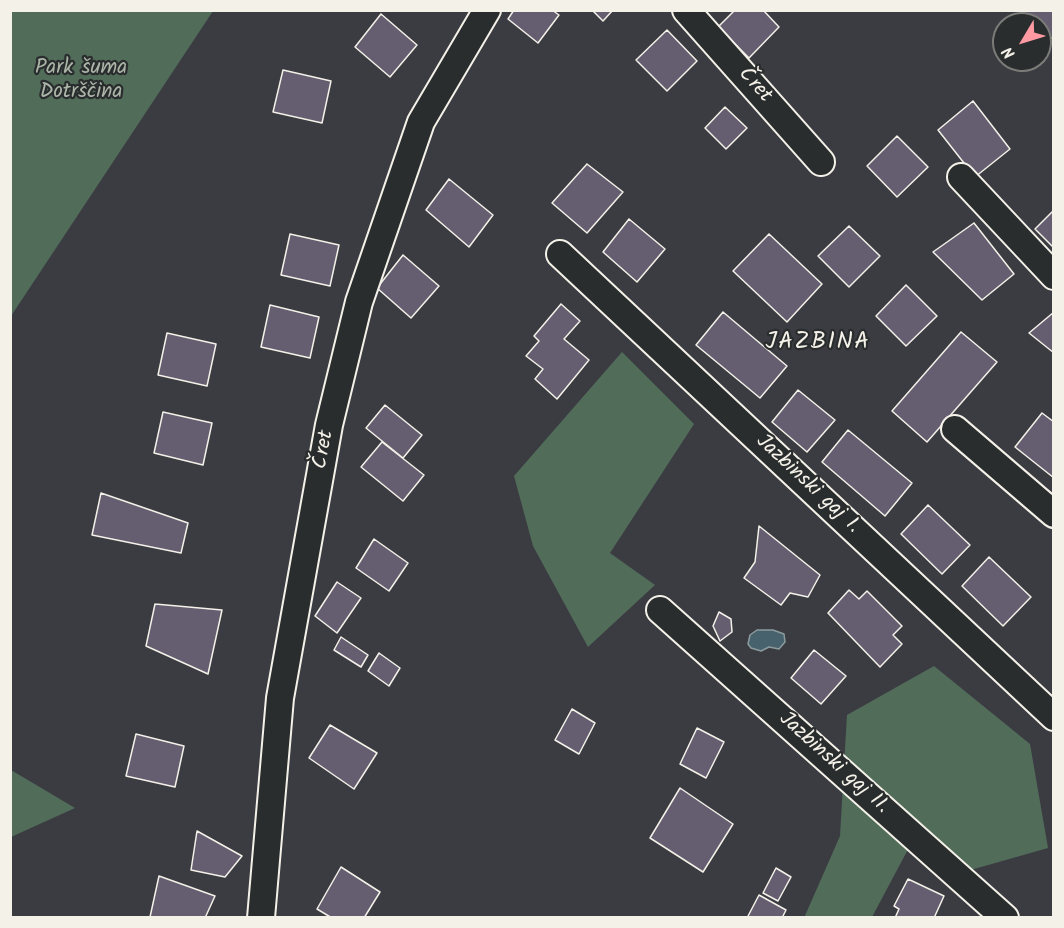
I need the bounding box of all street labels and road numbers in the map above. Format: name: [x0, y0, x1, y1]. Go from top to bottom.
street label: Čret: [732, 63, 776, 109]
street label: Čret: [309, 429, 341, 471]
street label: Jazbinski gaj I.: [750, 430, 864, 540]
street label: Jazbinski gaj II.: [773, 708, 893, 820]

